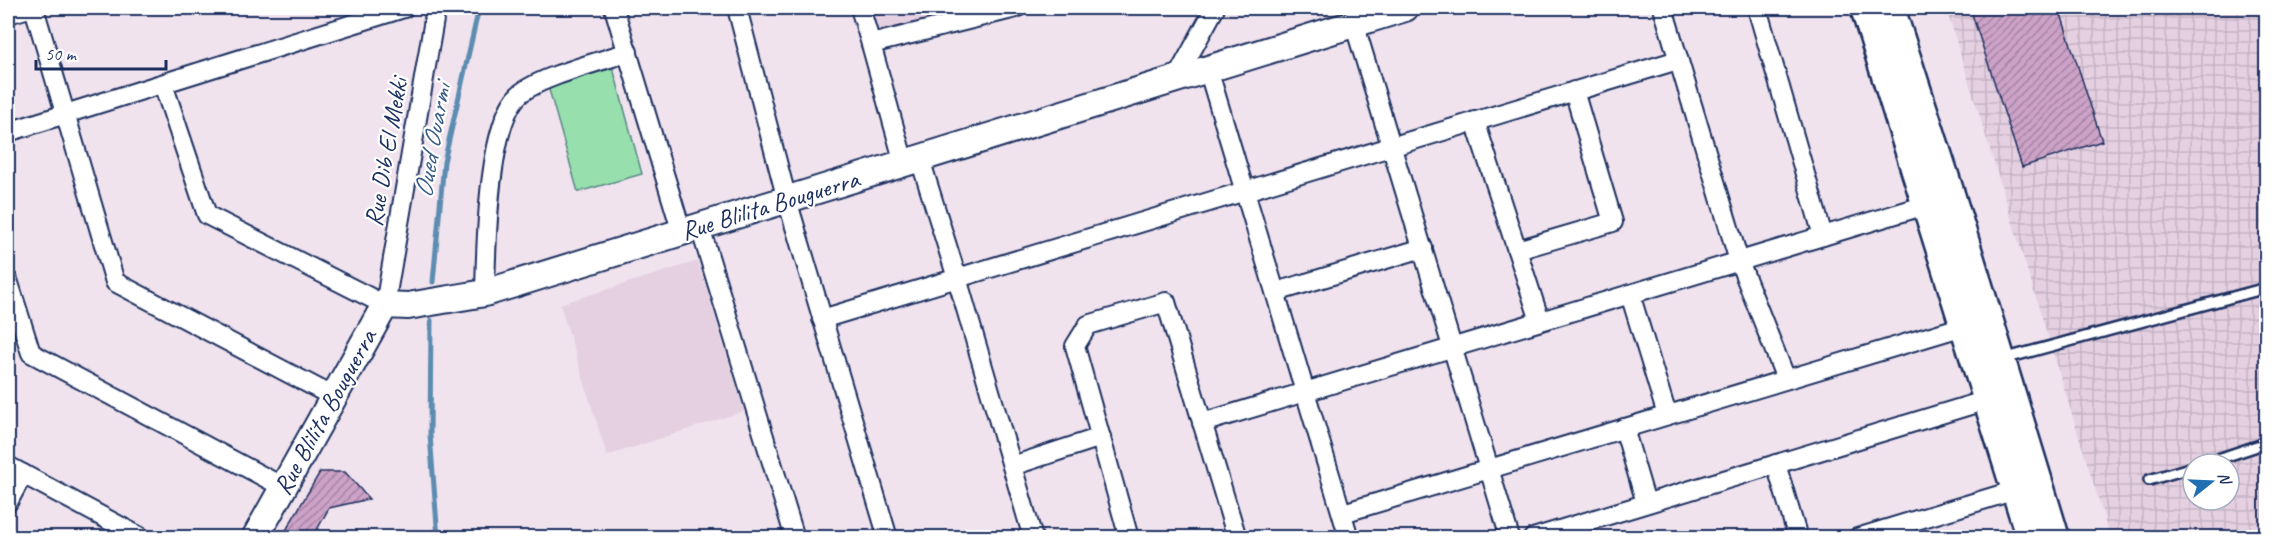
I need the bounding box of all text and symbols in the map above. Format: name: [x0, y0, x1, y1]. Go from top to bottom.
scale bar: [36, 33, 166, 71]
text: 50 m: [45, 43, 78, 65]
street label: Rue Dib El Mekki: [357, 72, 416, 229]
water label: Oued Ouarmi: [405, 76, 460, 200]
street label: Rue Blilita Bouguerra: [677, 162, 865, 248]
street label: Rue Blilita Bouguerra: [266, 322, 385, 501]
north arrow: [2181, 452, 2241, 512]
text: N: [2213, 470, 2236, 488]

